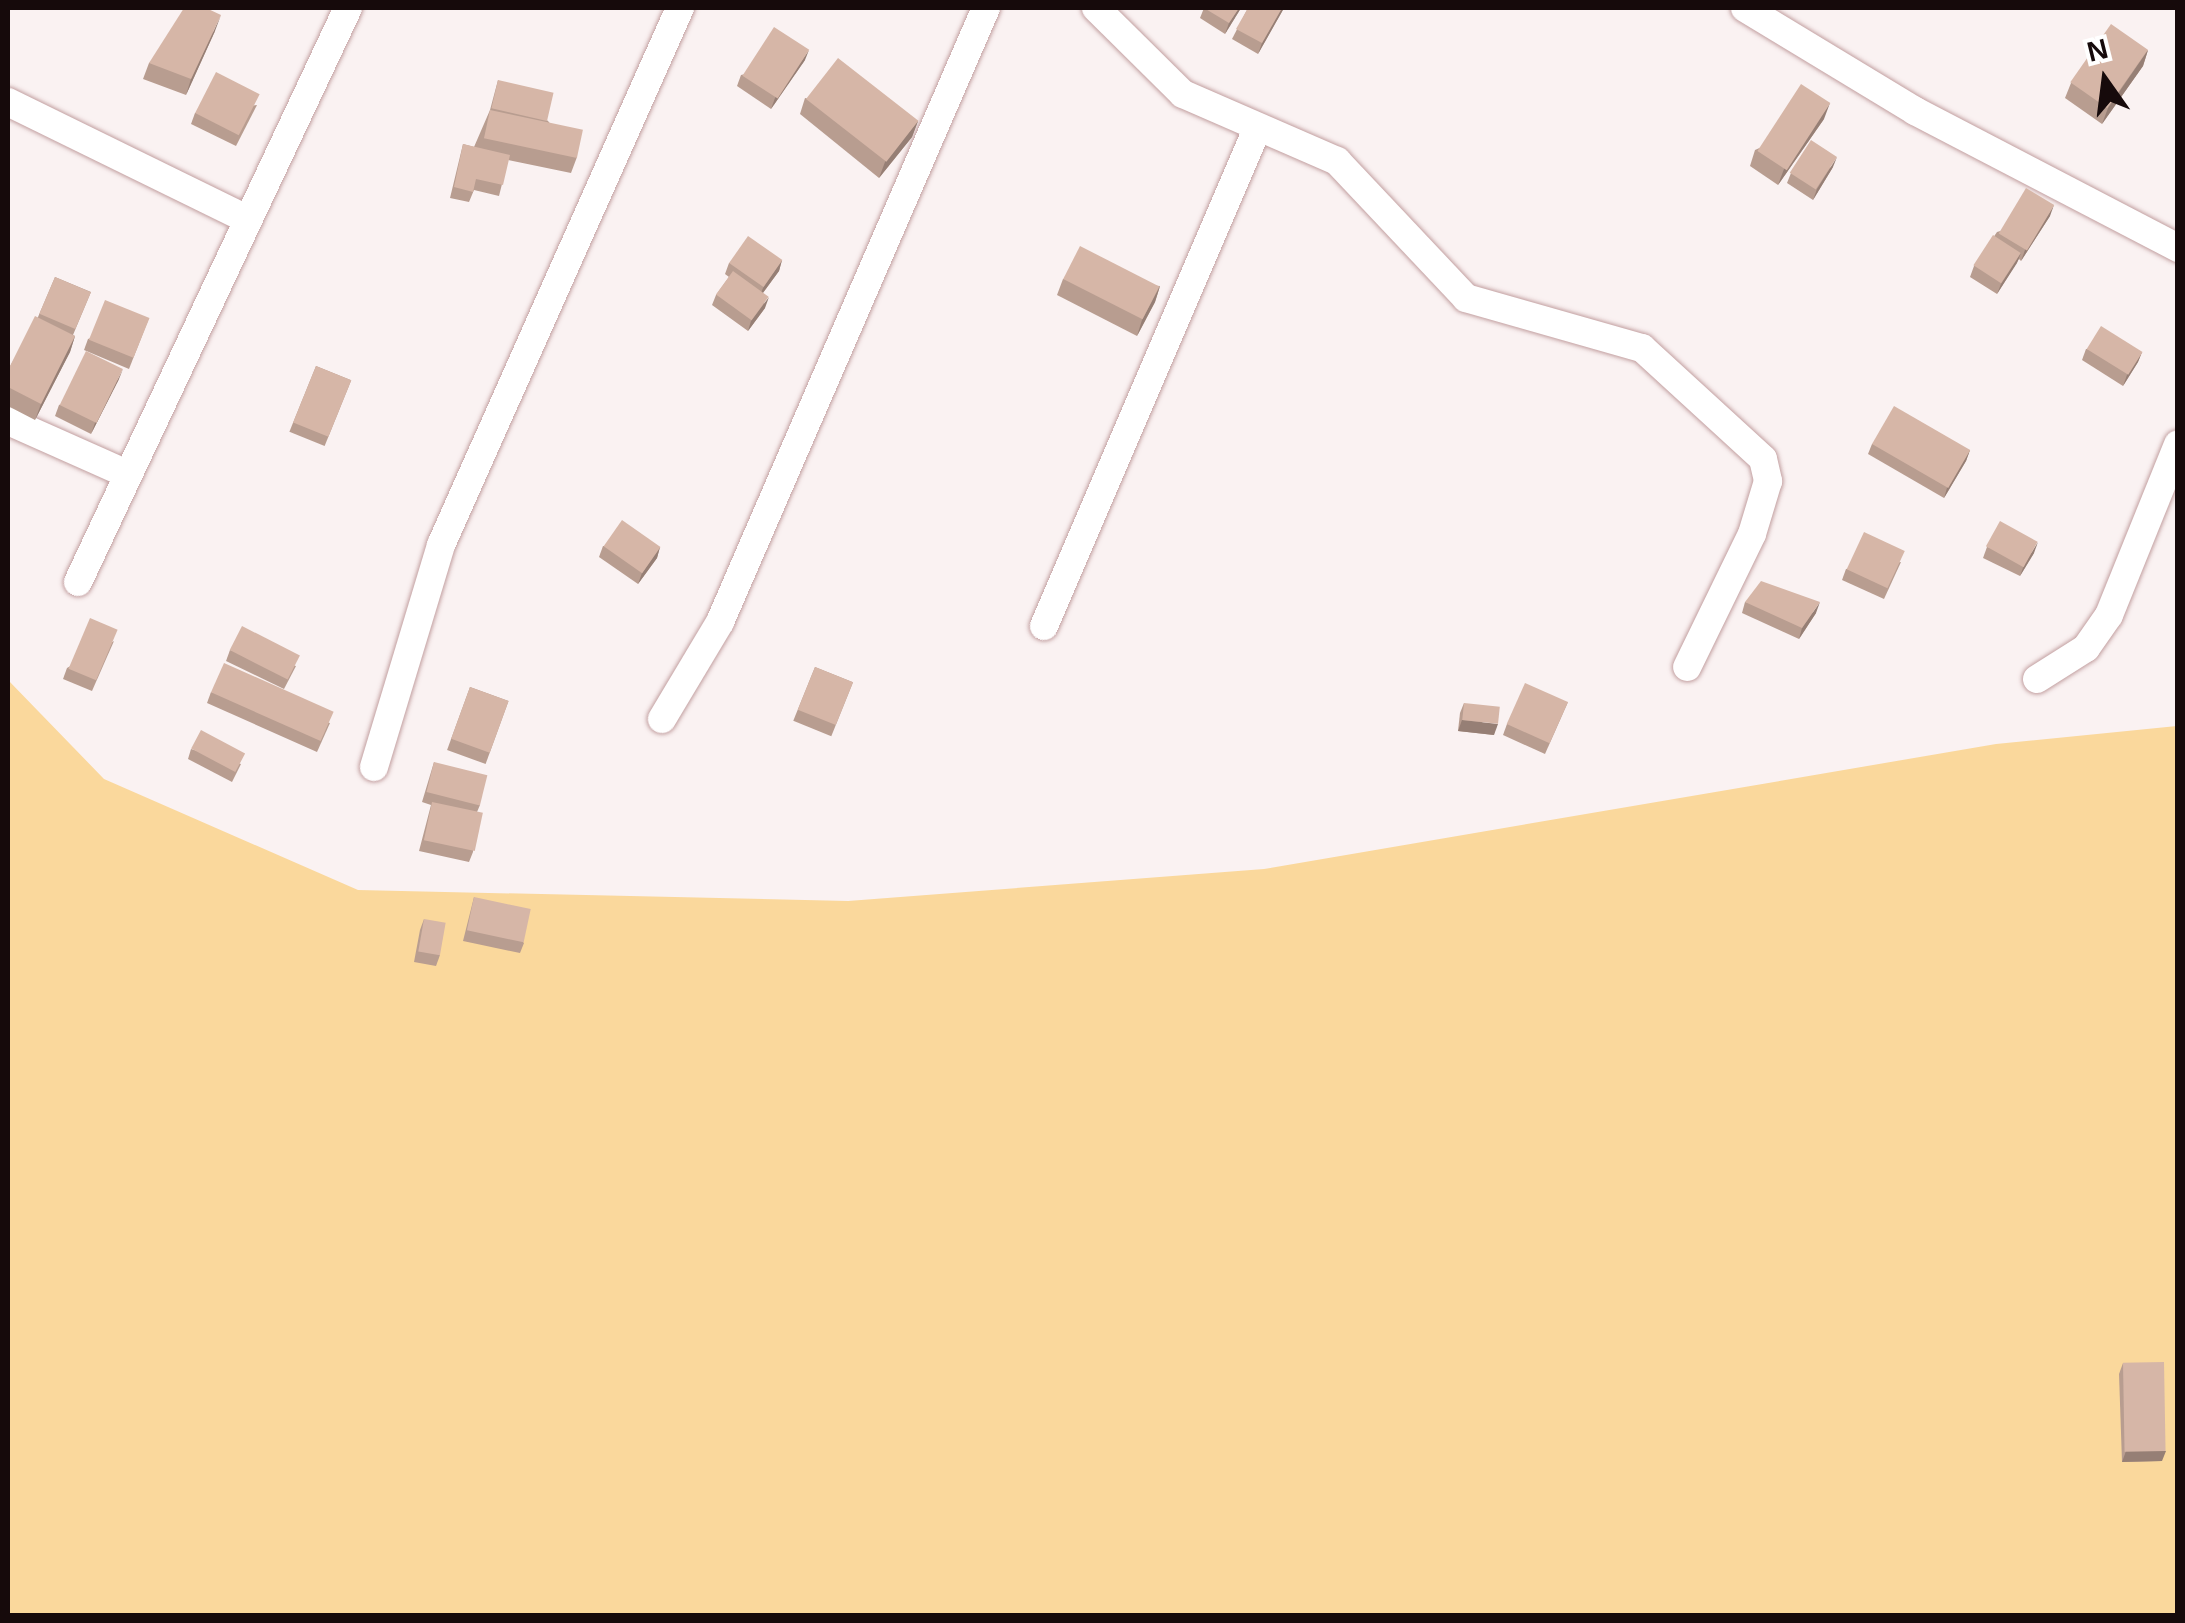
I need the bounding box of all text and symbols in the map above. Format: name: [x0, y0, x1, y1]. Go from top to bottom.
north arrow: [2055, 30, 2155, 130]
text: N: [2084, 33, 2111, 68]

